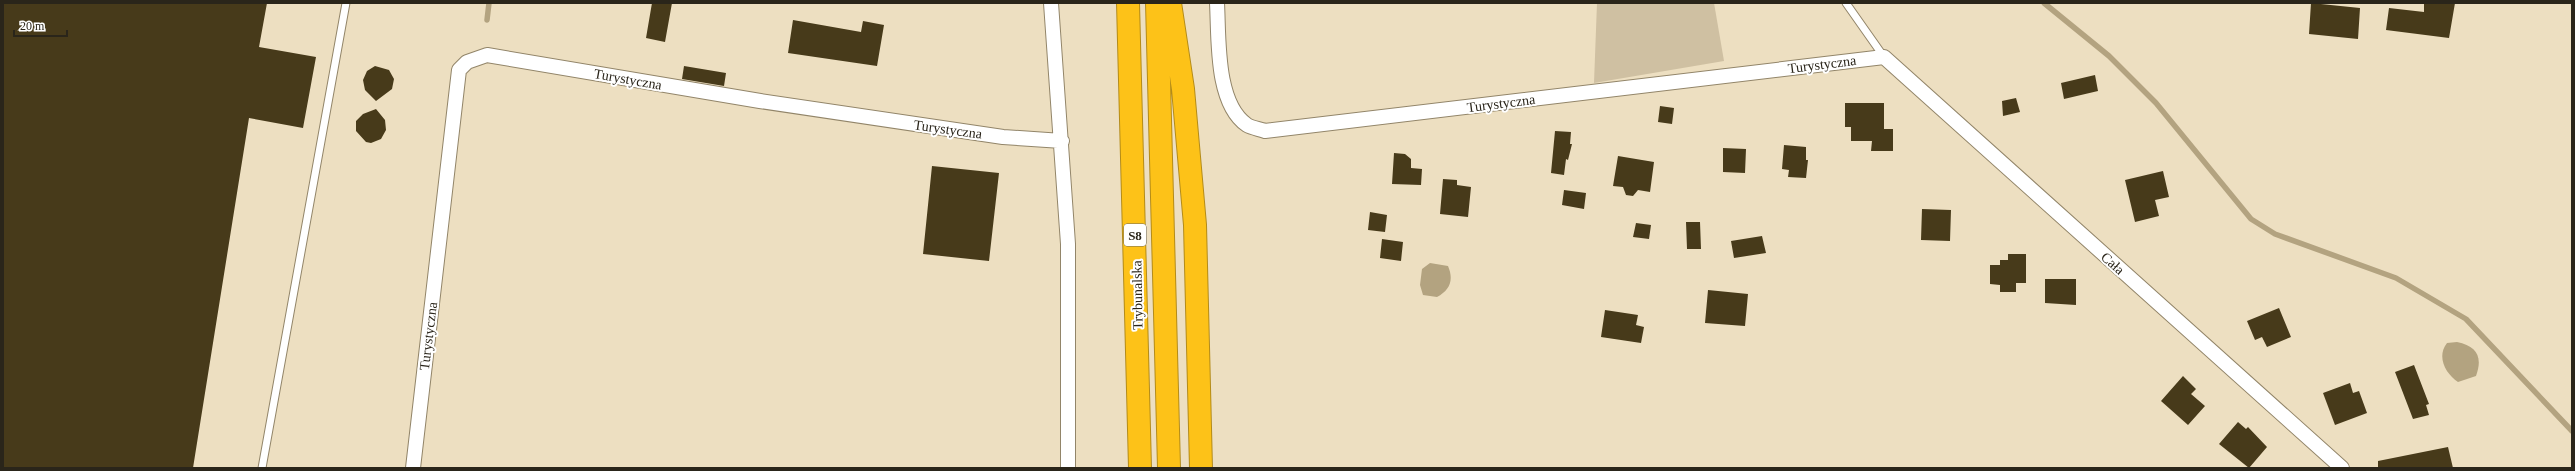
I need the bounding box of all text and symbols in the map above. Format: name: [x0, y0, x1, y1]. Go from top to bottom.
scale bar: [14, 12, 67, 38]
text: 20 m: [20, 19, 45, 33]
street label: Turystyczna: [1787, 53, 1858, 76]
street label: Turystyczna: [593, 66, 664, 93]
street label: Turystyczna: [1466, 92, 1537, 115]
street label: Turystyczna: [913, 117, 984, 142]
road number: S8: [1124, 224, 1146, 246]
street label: Cała: [2098, 249, 2128, 278]
street label: Trybunalska: [1129, 259, 1146, 330]
street label: Turystyczna: [417, 300, 440, 371]

